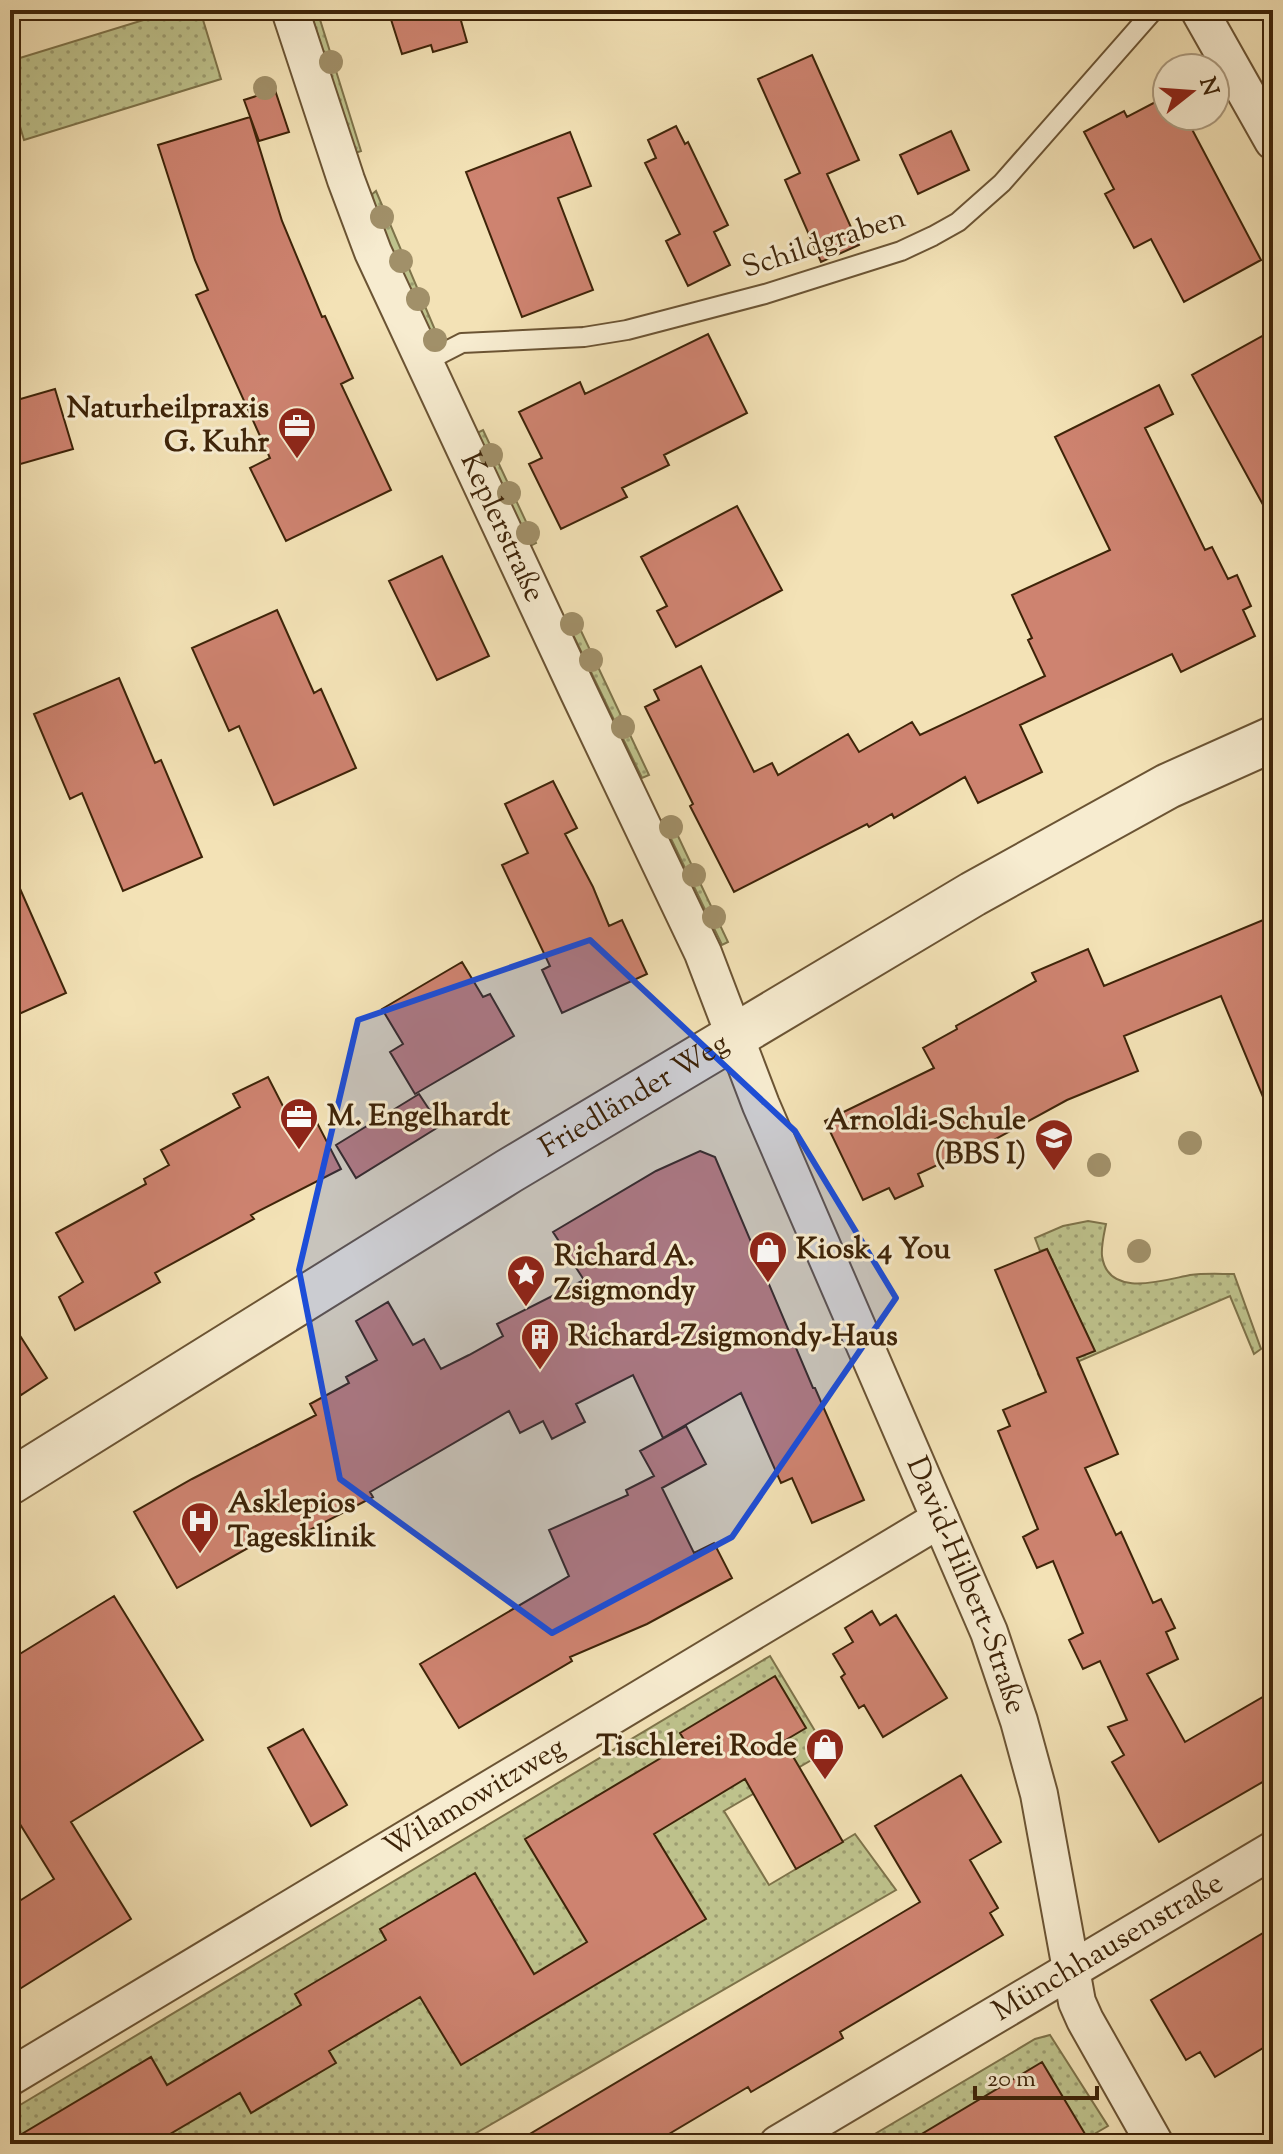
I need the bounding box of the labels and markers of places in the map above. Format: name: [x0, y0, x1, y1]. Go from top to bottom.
place label: Naturheilpraxis G. Kuhr: [67, 388, 270, 465]
office icon: Naturheilpraxis G. Kuhr: [276, 405, 318, 460]
office icon: M. Engelhardt: [278, 1096, 320, 1151]
place label: M. Engelhardt: [327, 1096, 511, 1139]
place label: Arnoldi-Schule (BBS I): [826, 1100, 1026, 1177]
school or university icon: Arnoldi-Schule (BBS I): [1033, 1117, 1075, 1172]
shop icon: Kiosk 4 You: [747, 1229, 789, 1284]
place label: Kiosk 4 You: [796, 1229, 951, 1272]
place label: Richard A. Zsigmondy: [554, 1236, 696, 1313]
place icon: Richard A. Zsigmondy: [505, 1253, 547, 1308]
building icon: Richard-Zsigmondy-Haus: [519, 1316, 561, 1371]
place label: Richard-Zsigmondy-Haus: [568, 1316, 898, 1359]
place label: Asklepios Tagesklinik: [228, 1483, 377, 1560]
hospital icon: Asklepios Tagesklinik: [179, 1500, 221, 1555]
place label: Tischlerei Rode: [596, 1726, 797, 1769]
shop icon: Tischlerei Rode: [804, 1726, 846, 1781]

